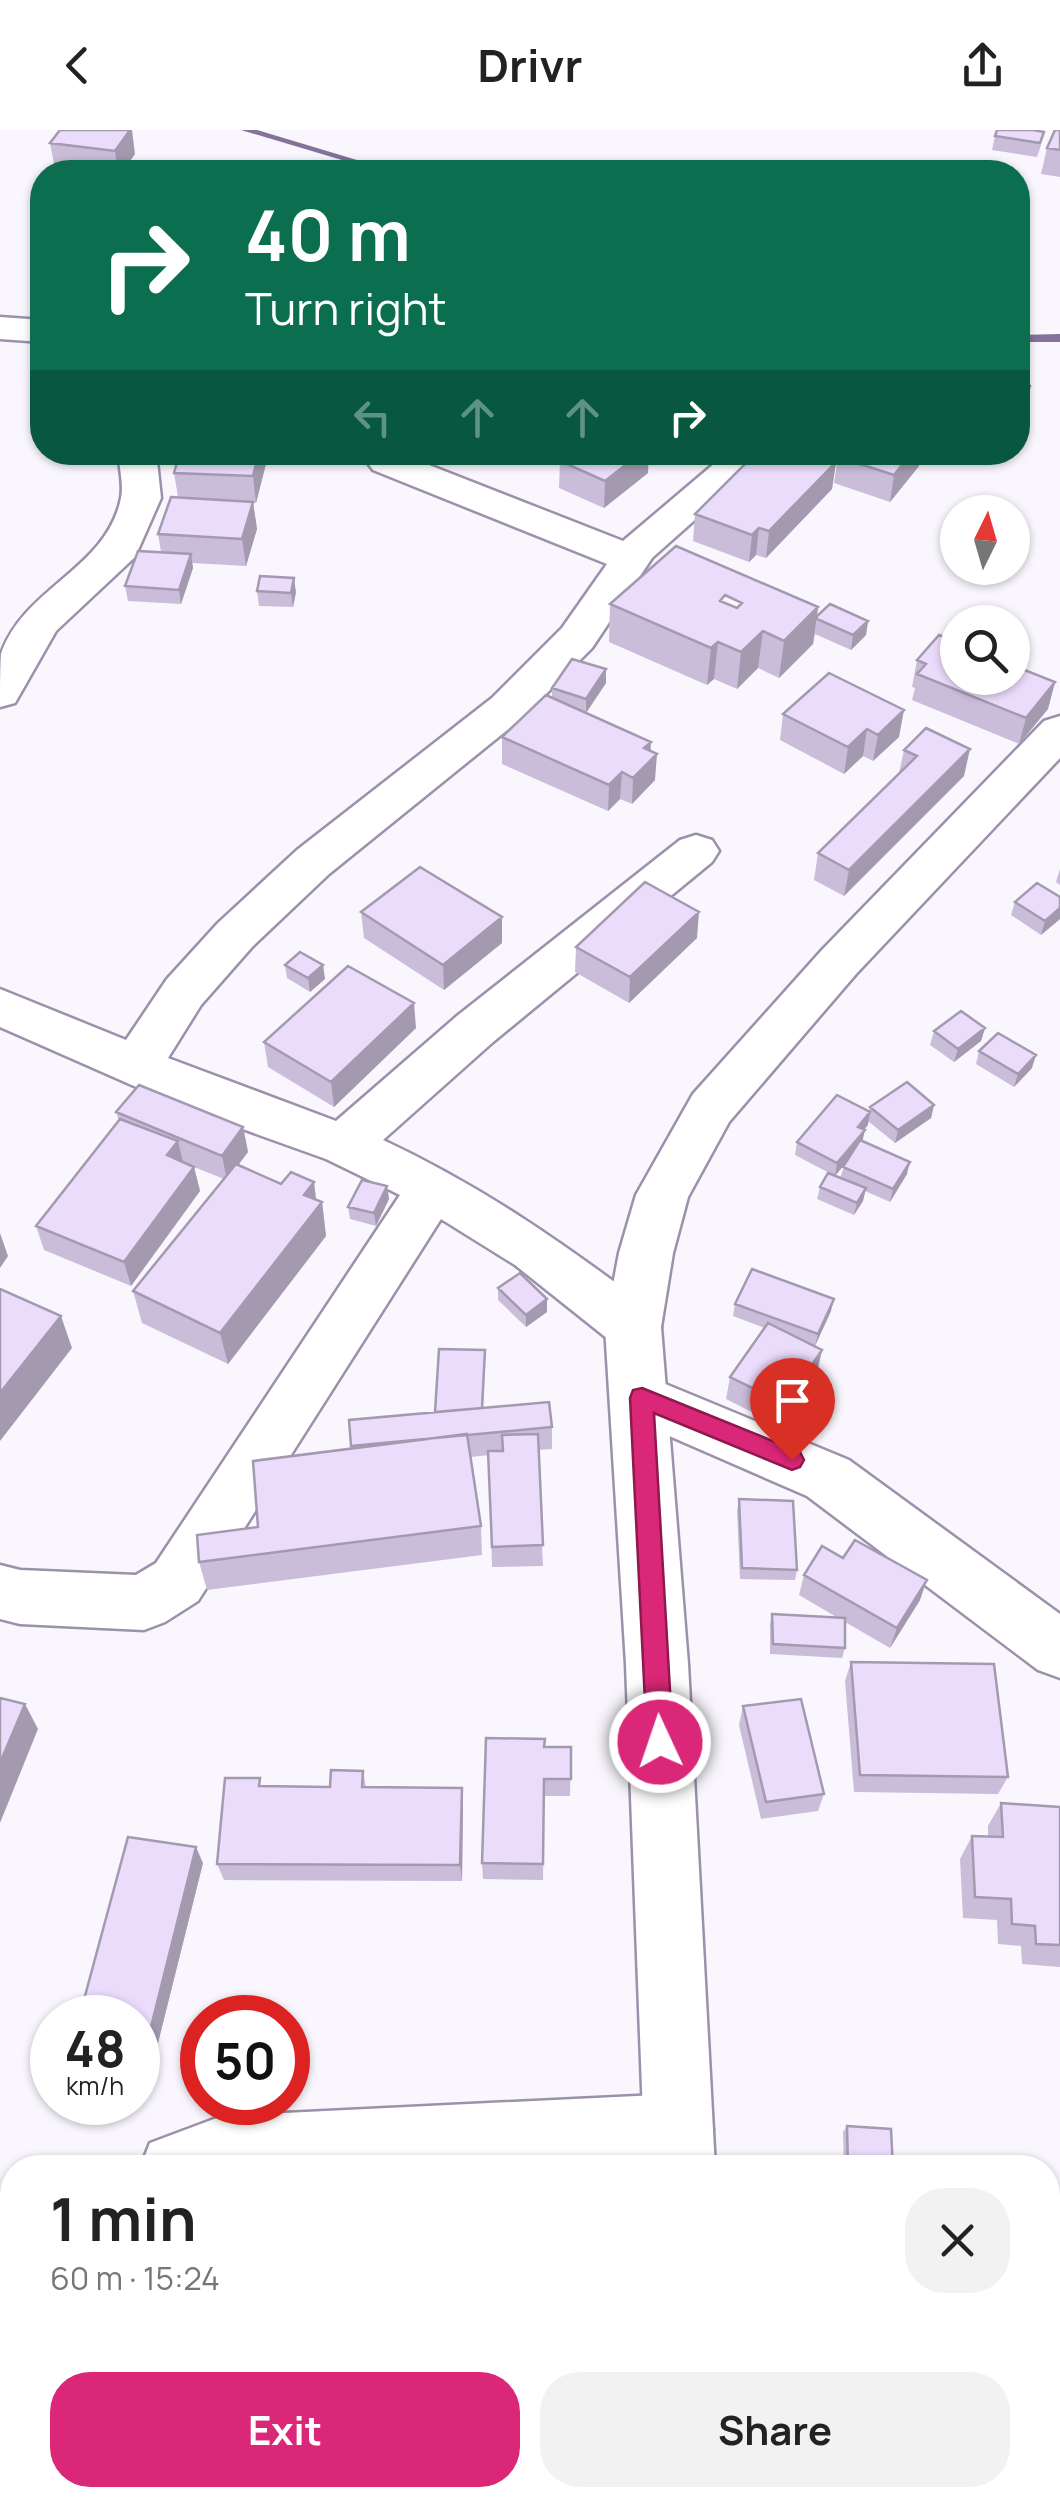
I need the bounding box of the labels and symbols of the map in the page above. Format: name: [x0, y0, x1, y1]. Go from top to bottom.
north arrow: [940, 495, 1030, 585]
pin: [750, 1358, 835, 1461]
position arrow: [608, 1690, 712, 1794]
speed limit sign: 50: [180, 1995, 310, 2125]

